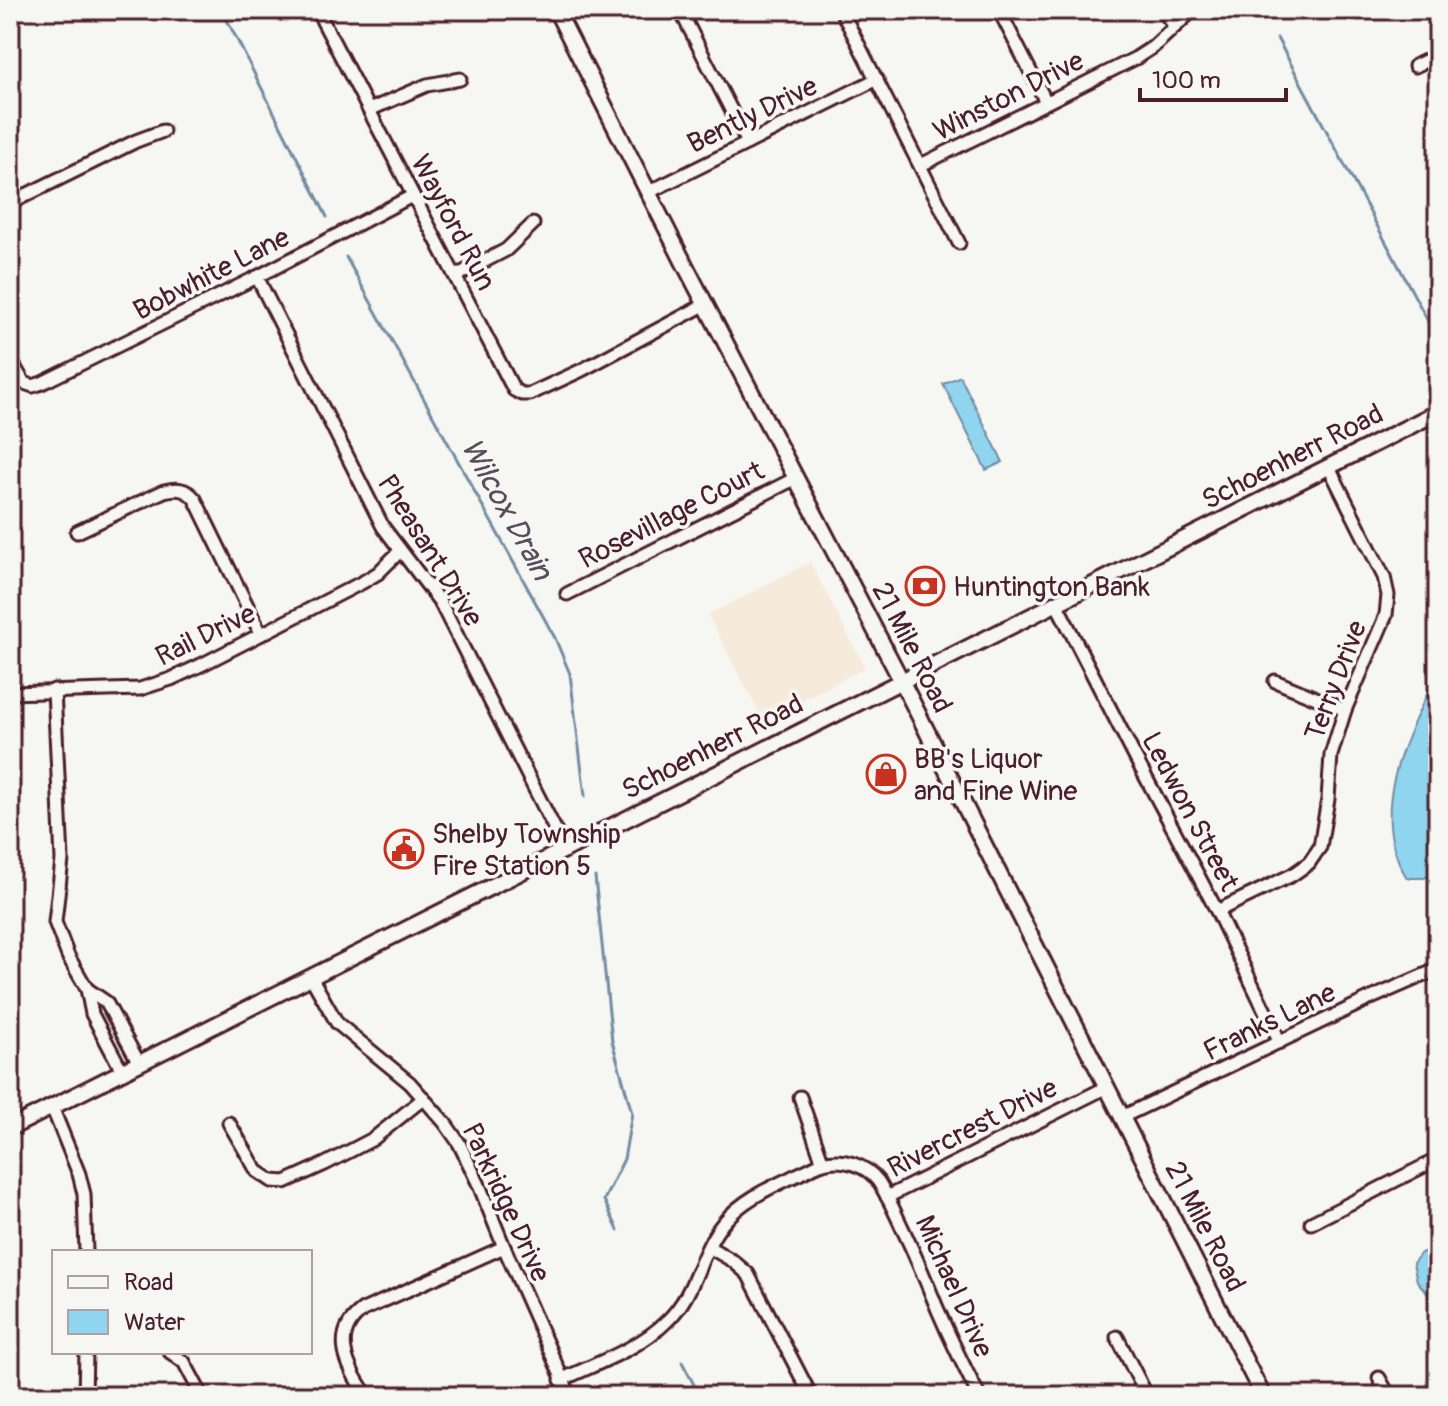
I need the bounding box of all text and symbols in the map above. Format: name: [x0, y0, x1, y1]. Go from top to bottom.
street label: Winston Drive: [928, 43, 1090, 149]
scale bar: [1140, 52, 1286, 102]
text: 100 m: [1152, 66, 1221, 95]
street label: Bently Drive: [682, 69, 824, 162]
street label: Wayford Run: [402, 149, 503, 297]
street label: Bobwhite Lane: [128, 220, 296, 329]
street label: Schoenherr Road: [1196, 397, 1389, 518]
water label: Wilcox Drain: [453, 432, 562, 588]
street label: Rosevillage Court: [573, 453, 771, 577]
street label: Pheasant Drive: [369, 468, 490, 634]
bank icon: Huntington Bank: [904, 565, 946, 607]
place label: Huntington Bank: [953, 570, 1150, 605]
street label: 21 Mile Road: [864, 576, 960, 719]
street label: Rail Drive: [150, 596, 261, 674]
street label: Terry Drive: [1298, 616, 1375, 745]
street label: Schoenherr Road: [616, 687, 809, 808]
street label: Ledwon Street: [1133, 726, 1247, 898]
place label: BB's Liquor and Fine Wine: [914, 742, 1078, 809]
shop icon: BB's Liquor and Fine Wine: [865, 753, 907, 795]
place label: Shelby Township Fire Station 5: [432, 817, 621, 884]
public building icon: Shelby Township Fire Station 5: [383, 828, 425, 870]
street label: Franks Lane: [1198, 975, 1342, 1069]
street label: Rivercrest Drive: [882, 1071, 1063, 1186]
street label: Parkridge Drive: [454, 1118, 558, 1288]
street label: 21 Mile Road: [1157, 1155, 1253, 1298]
street label: Michael Drive: [907, 1210, 1001, 1363]
legend: [52, 1250, 312, 1354]
text: Road: [124, 1268, 174, 1297]
text: Water: [124, 1308, 185, 1337]

